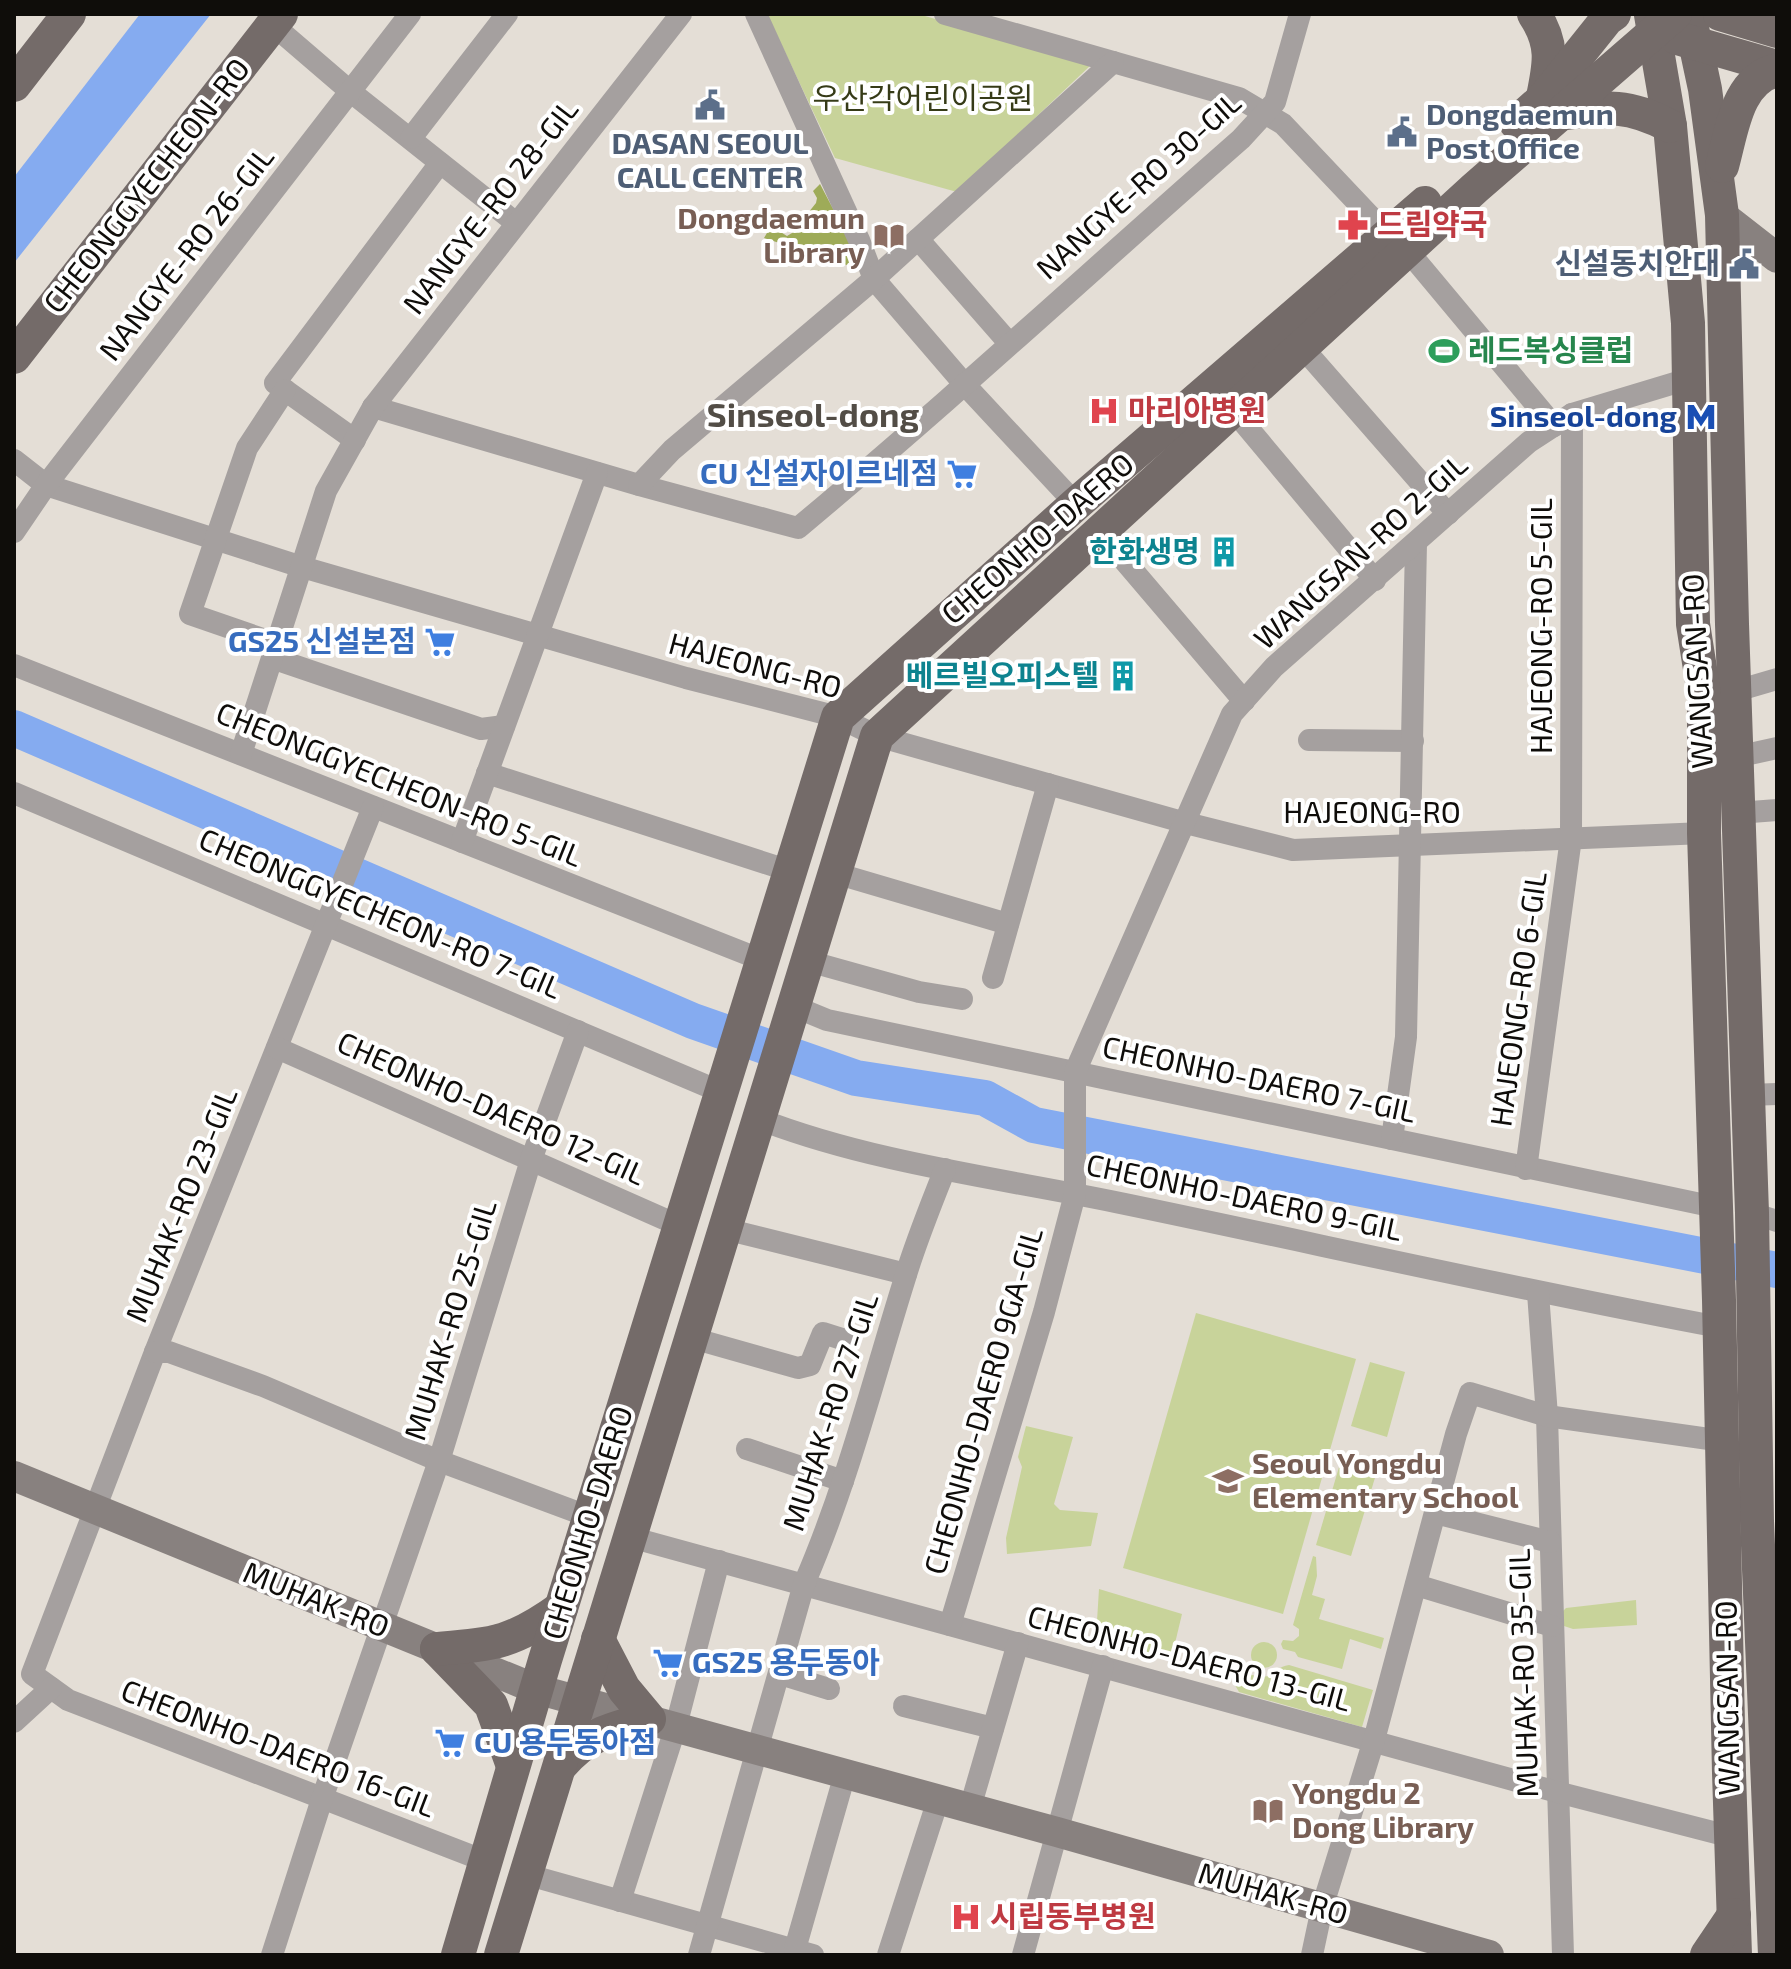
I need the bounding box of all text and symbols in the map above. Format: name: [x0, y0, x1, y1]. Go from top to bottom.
street label: CHEONGGYECHEON-RO: [35, 50, 256, 319]
park label: 우산각어린이공원: [813, 79, 1033, 115]
street label: NANGYE-RO 30-GIL: [1028, 83, 1247, 286]
public building icon: DASAN SEOUL CALL CENTER: [693, 88, 727, 122]
street label: NANGYE-RO 28-GIL: [394, 91, 584, 320]
place label: Dongdaemun Post Office: [1426, 95, 1614, 165]
public building icon: Dongdaemun Post Office: [1385, 115, 1419, 149]
place label: DASAN SEOUL CALL CENTER: [611, 124, 809, 194]
street label: NANGYE-RO 26-GIL: [91, 139, 280, 367]
place label: Dongdaemun Library: [677, 199, 865, 270]
place label: 드림약국: [1377, 205, 1487, 241]
pharmacy icon: 드림약국: [1336, 208, 1370, 242]
library icon: Dongdaemun Library: [872, 219, 906, 253]
place label: 신설동치안대: [1554, 244, 1720, 280]
public building icon: 신설동치안대: [1727, 247, 1761, 281]
place label: 레드복싱클럽: [1468, 331, 1634, 367]
sports icon: 레드복싱클럽: [1427, 334, 1461, 368]
place label: 마리아병원: [1128, 391, 1266, 427]
district label: Sinseol-dong: [707, 393, 919, 434]
hospital icon: 마리아병원: [1087, 394, 1121, 428]
place label: Sinseol-dong: [1490, 397, 1678, 433]
metro station icon: Sinseol-dong: [1684, 400, 1718, 434]
street label: CHEONHO-DAERO: [933, 444, 1140, 631]
street label: WANGSAN-RO 2-GIL: [1246, 445, 1474, 656]
place label: CU 신설자이르네점: [700, 454, 938, 490]
supermarket icon: CU 신설자이르네점: [945, 457, 979, 491]
street label: HAJEONG-RO 5-GIL: [1522, 498, 1558, 754]
place label: 한화생명: [1090, 532, 1200, 568]
building icon: 한화생명: [1207, 535, 1241, 569]
street label: WANGSAN-RO: [1673, 573, 1719, 769]
place label: GS25 신설본점: [228, 622, 416, 658]
street label: HAJEONG-RO: [665, 624, 846, 704]
supermarket icon: GS25 신설본점: [423, 625, 457, 659]
place label: 베르빌오피스텔: [906, 656, 1099, 692]
building icon: 베르빌오피스텔: [1106, 659, 1140, 693]
street label: CHEONGGYECHEON-RO 5-GIL: [212, 693, 588, 873]
street label: HAJEONG-RO: [1283, 793, 1461, 829]
street label: CHEONGGYECHEON-RO 7-GIL: [194, 819, 567, 1005]
street label: HAJEONG-RO 6-GIL: [1481, 869, 1553, 1128]
street label: CHEONHO-DAERO 12-GIL: [332, 1023, 651, 1191]
street label: CHEONHO-DAERO 7-GIL: [1099, 1027, 1419, 1129]
street label: MUHAK-RO 23-GIL: [117, 1082, 244, 1327]
street label: CHEONHO-DAERO 9-GIL: [1083, 1145, 1406, 1247]
street label: MUHAK-RO 25-GIL: [395, 1195, 503, 1444]
street label: CHEONHO-DAERO 9GA-GIL: [915, 1223, 1049, 1578]
street label: MUHAK-RO 27-GIL: [774, 1288, 885, 1535]
street label: CHEONHO-DAERO: [533, 1401, 639, 1644]
place label: Seoul Yongdu Elementary School: [1252, 1444, 1519, 1515]
school or university icon: Seoul Yongdu Elementary School: [1211, 1464, 1245, 1498]
street label: MUHAK-RO 35-GIL: [1500, 1548, 1544, 1798]
street label: MUHAK-RO: [239, 1553, 395, 1644]
street label: CHEONHO-DAERO 13-GIL: [1024, 1597, 1355, 1718]
street label: WANGSAN-RO: [1706, 1600, 1746, 1796]
place label: GS25 용두동아: [692, 1643, 880, 1679]
supermarket icon: GS25 용두동아: [651, 1646, 685, 1680]
street label: CHEONHO-DAERO 16-GIL: [116, 1671, 441, 1824]
place label: CU 용두동아점: [474, 1723, 657, 1759]
supermarket icon: CU 용두동아점: [433, 1726, 467, 1760]
place label: Yongdu 2 Dong Library: [1292, 1774, 1474, 1845]
library icon: Yongdu 2 Dong Library: [1251, 1794, 1285, 1828]
street label: MUHAK-RO: [1194, 1854, 1353, 1931]
place label: 시립동부병원: [990, 1897, 1156, 1933]
hospital icon: 시립동부병원: [949, 1900, 983, 1934]

